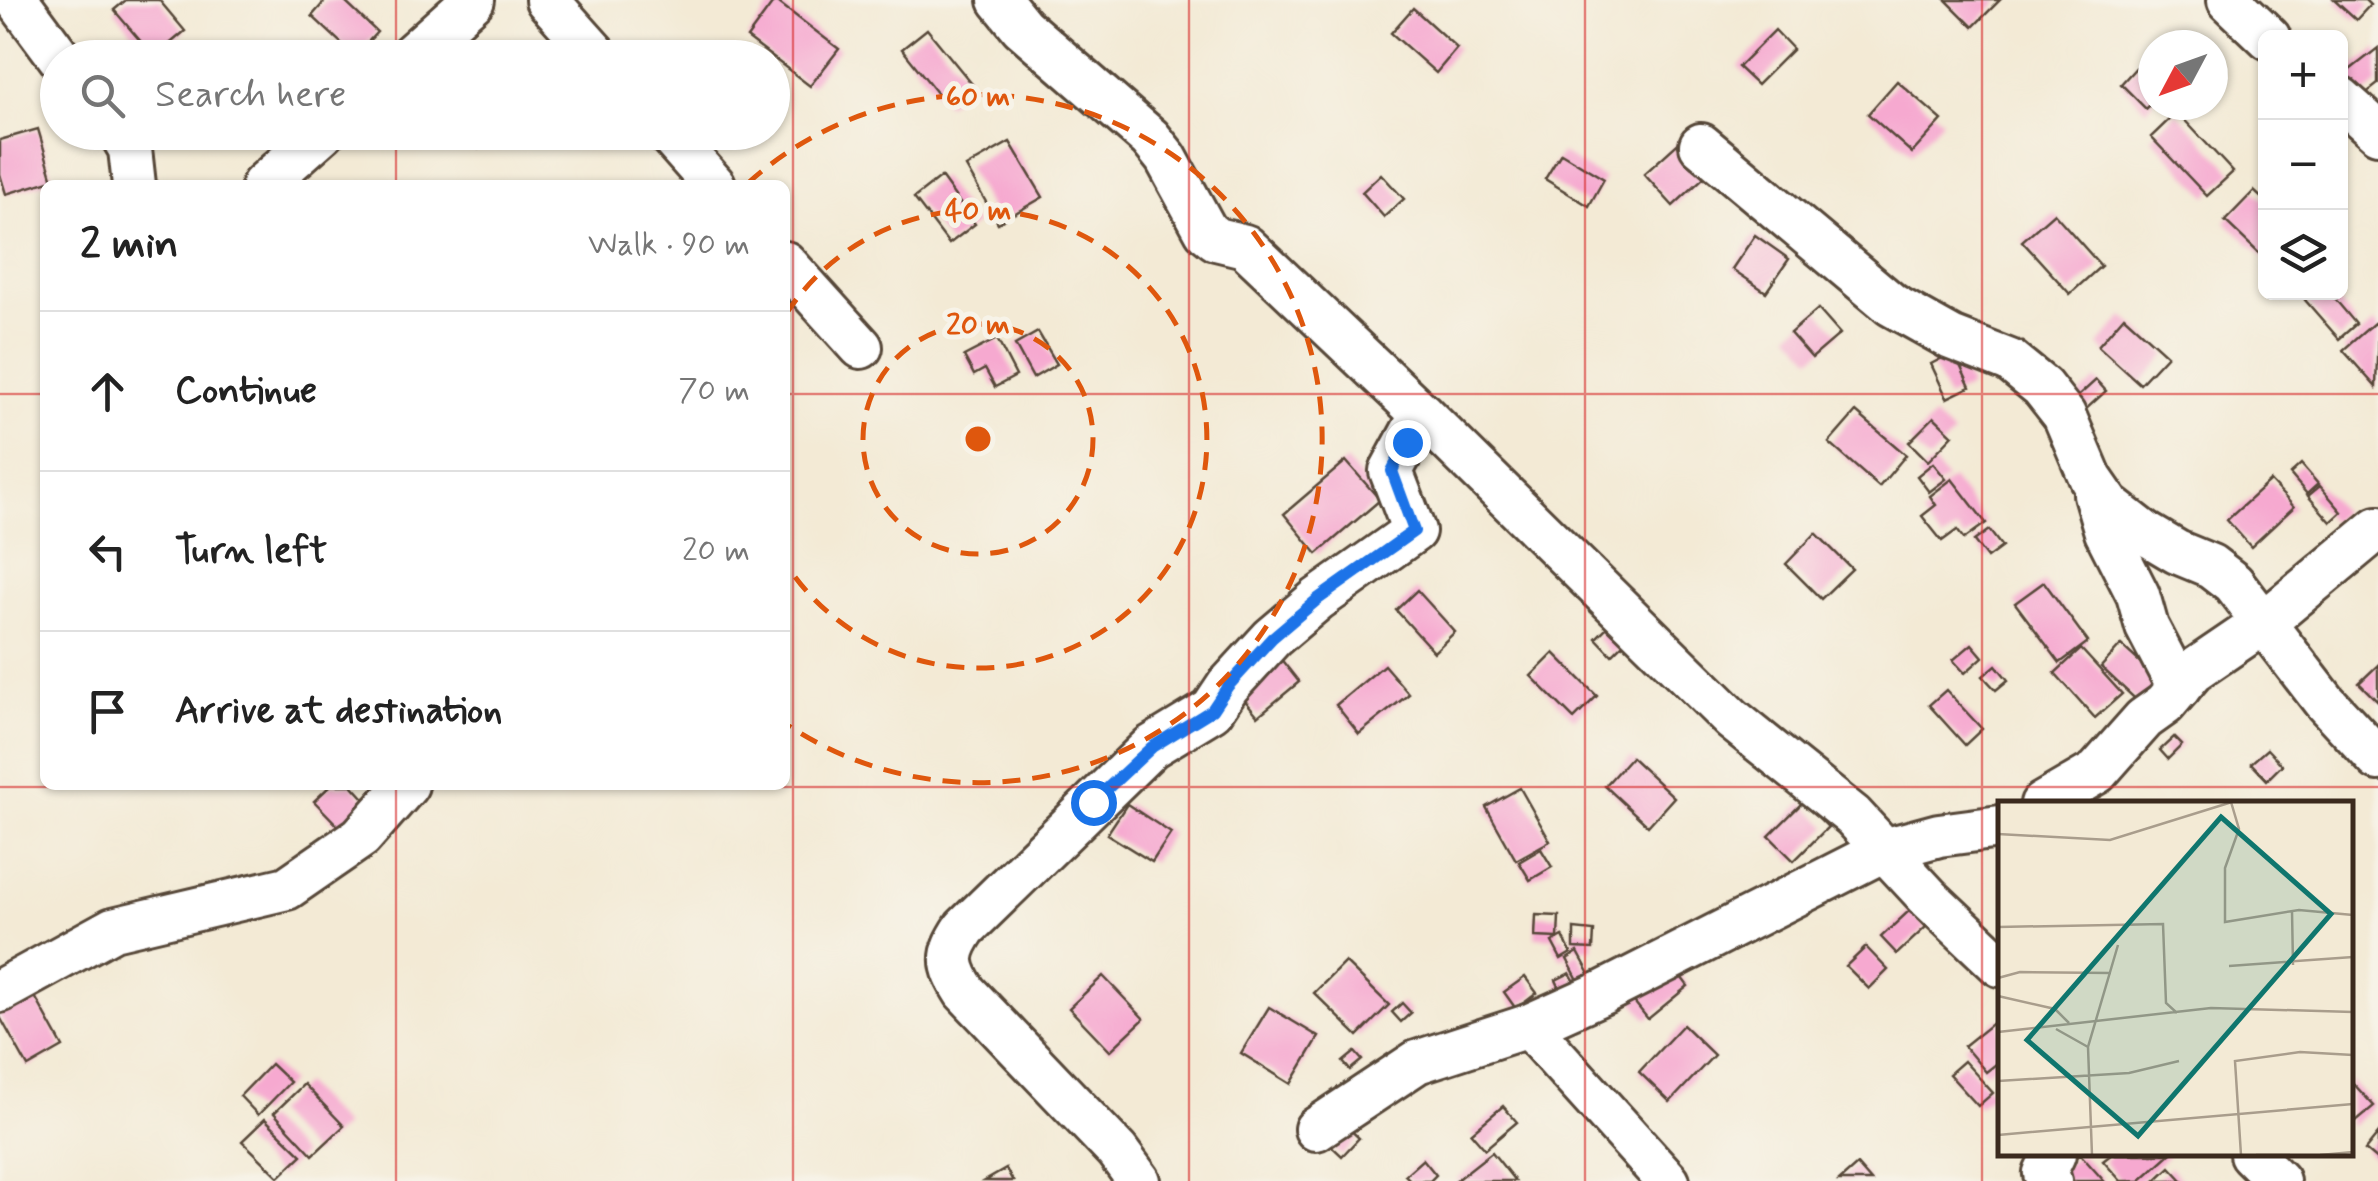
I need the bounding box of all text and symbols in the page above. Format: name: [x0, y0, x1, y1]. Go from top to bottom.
north arrow: [2138, 30, 2228, 120]
map controls: [2258, 30, 2348, 300]
button: +: [2258, 30, 2348, 120]
search box: [40, 40, 790, 150]
icon: search: [75, 68, 130, 123]
text: Search here: [155, 71, 346, 120]
text: 60 m: [946, 78, 1010, 117]
button: −: [2258, 120, 2348, 210]
text: 40 m: [945, 192, 1011, 231]
button: layers: [2258, 210, 2348, 300]
text: 2 min: [80, 218, 179, 273]
text: Walk · 90 m: [588, 224, 750, 266]
text: 20 m: [946, 306, 1010, 345]
icon: ahead: [80, 364, 135, 419]
text: Continue: [175, 367, 317, 416]
text: 70 m: [678, 370, 750, 412]
route end: [1385, 420, 1431, 466]
centre of rings: [960, 421, 996, 457]
icon: left: [80, 524, 135, 579]
text: Turn left: [175, 527, 327, 576]
text: 20 m: [682, 530, 750, 572]
icon: arrive: [80, 684, 135, 739]
text: Arrive at destination: [175, 687, 502, 736]
route start: [1071, 780, 1117, 826]
inset map: [1998, 801, 2353, 1156]

